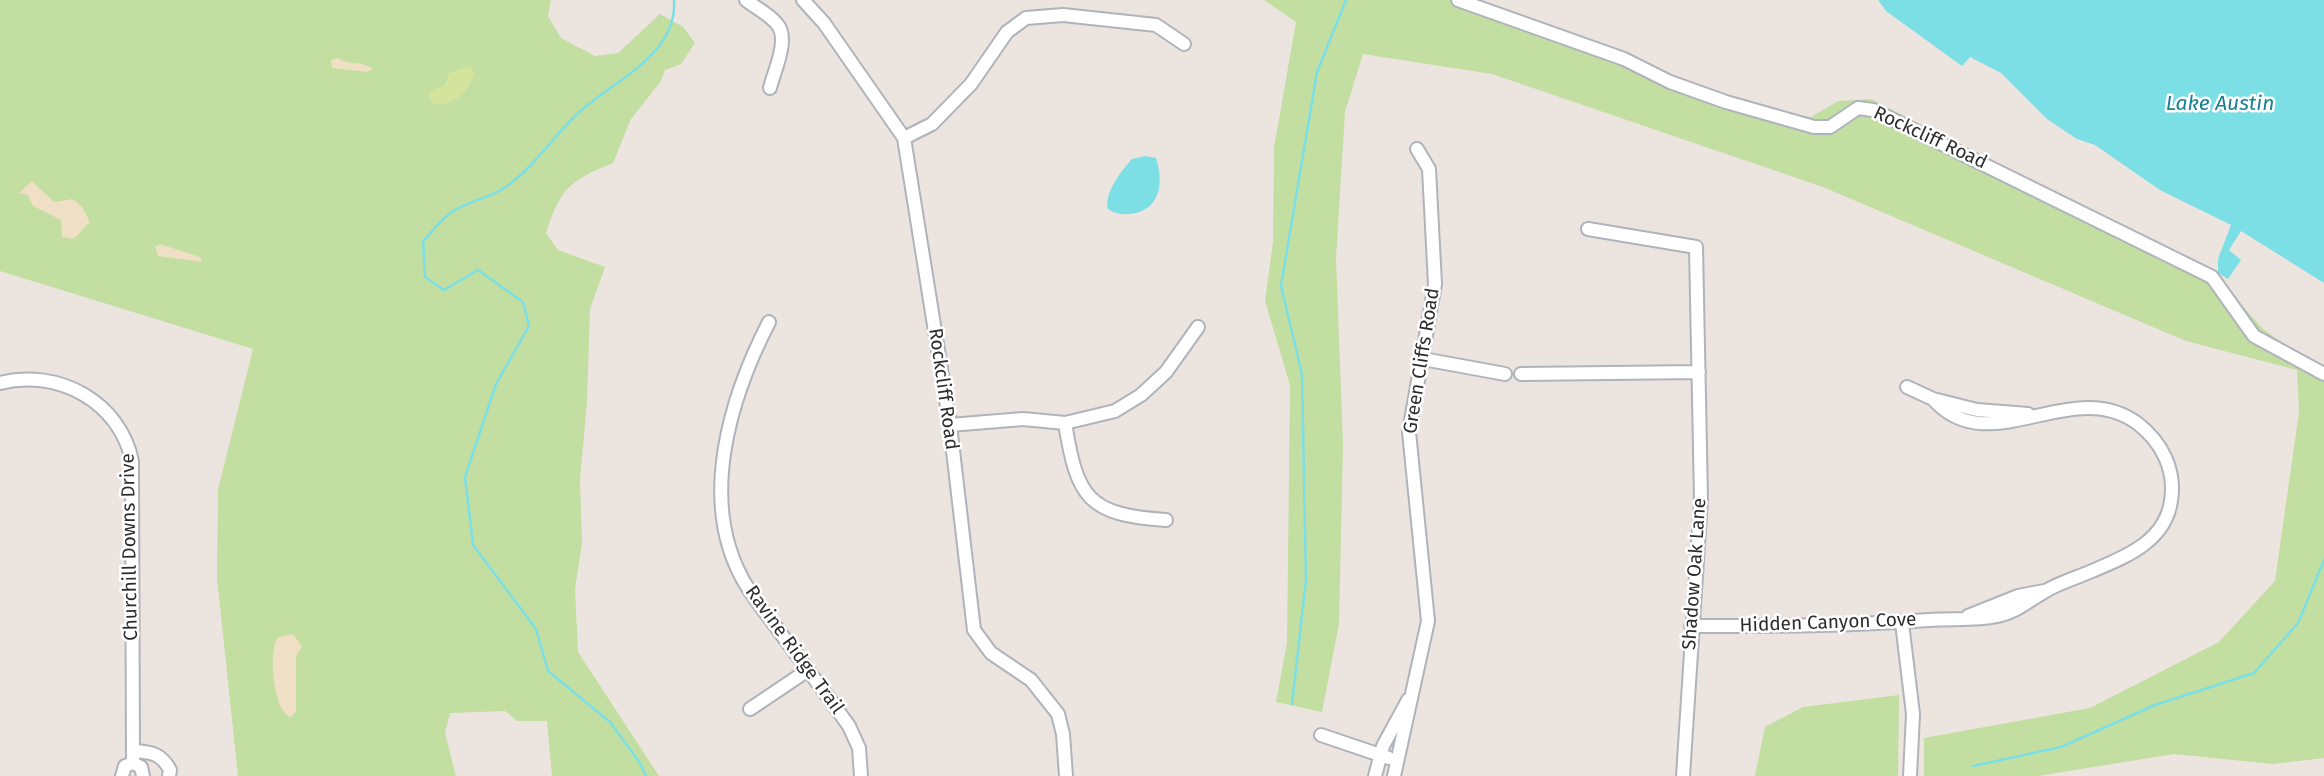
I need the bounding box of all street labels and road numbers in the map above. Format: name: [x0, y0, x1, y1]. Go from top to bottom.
street label: Rockcliff Road: [1870, 102, 1990, 174]
street label: Green Cliffs Road: [1399, 286, 1445, 436]
street label: Rockcliff Road: [923, 327, 963, 451]
street label: Churchill Downs Drive: [117, 453, 143, 641]
street label: Shadow Oak Lane: [1678, 497, 1712, 651]
street label: Ravine Ridge Trail: [740, 581, 848, 719]
street label: Hidden Canyon Cove: [1739, 609, 1917, 637]

